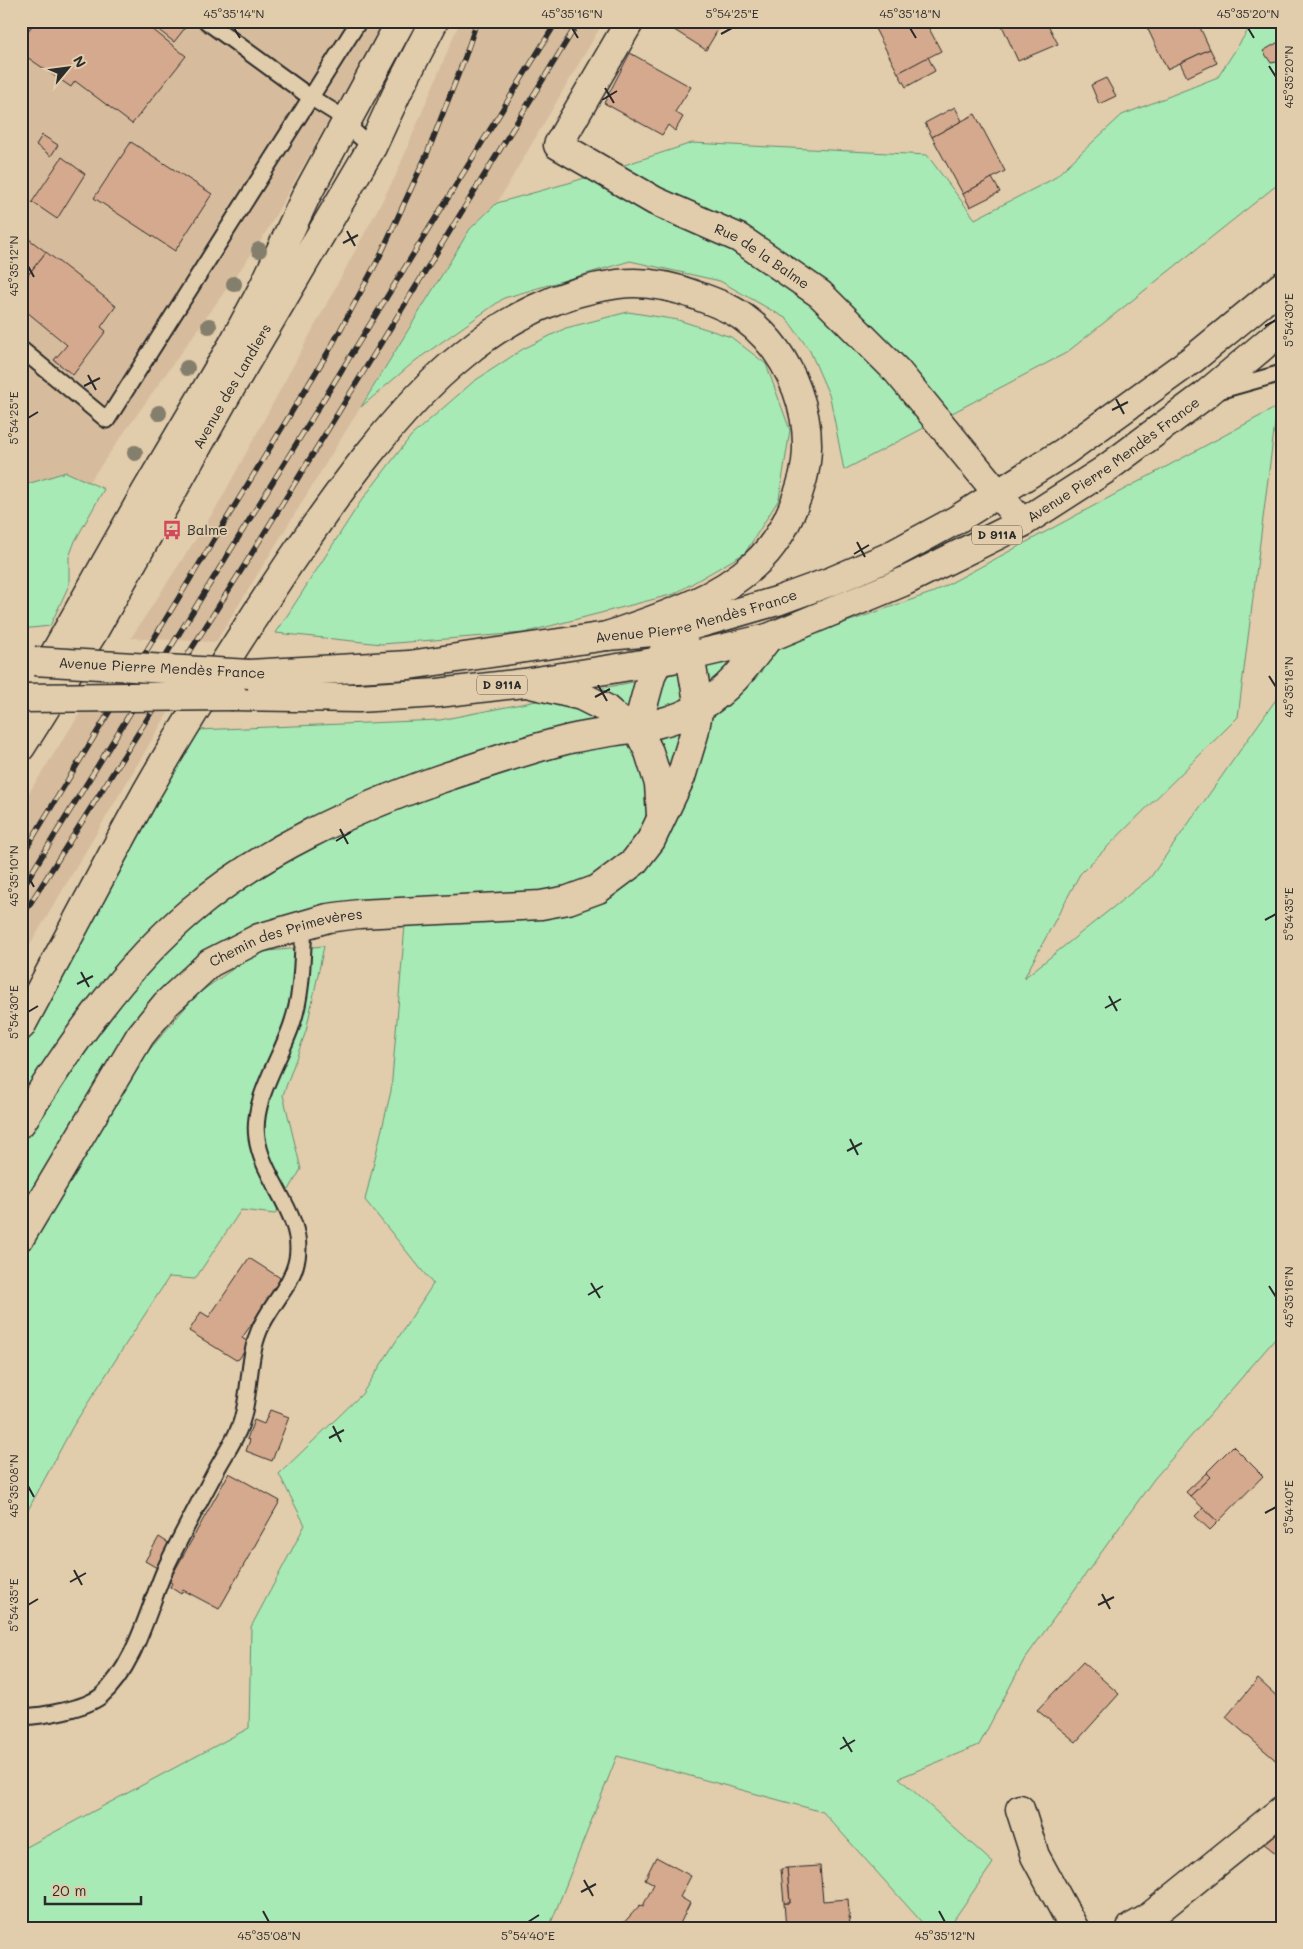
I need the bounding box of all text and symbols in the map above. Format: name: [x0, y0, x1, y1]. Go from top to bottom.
text: 45°35'14"N: [204, 5, 264, 21]
text: 45°35'16"N: [541, 5, 603, 21]
text: 5°54'25"E: [705, 5, 759, 21]
text: 45°35'18"N: [879, 5, 941, 21]
text: 45°35'20"N: [1217, 5, 1279, 21]
north arrow: [42, 42, 92, 92]
text: 45°35'20"N: [1280, 46, 1296, 108]
text: N: [69, 52, 91, 71]
street label: Rue de la Balme: [712, 218, 813, 293]
text: 45°35'12"N: [5, 236, 21, 296]
text: 5°54'30"E: [1280, 293, 1296, 347]
street label: Avenue des Landiers: [188, 320, 275, 452]
text: 5°54'25"E: [5, 391, 21, 445]
street label: Avenue Pierre Mendès France: [1023, 392, 1203, 526]
bus stop icon: Balme: [161, 519, 183, 541]
place label: Balme: [187, 520, 228, 539]
road number: D 911A: [972, 526, 1022, 544]
street label: Avenue Pierre Mendès France: [594, 585, 799, 647]
street label: Avenue Pierre Mendès France: [58, 653, 266, 682]
text: 45°35'18"N: [1280, 656, 1296, 718]
road number: D 911A: [477, 676, 527, 694]
text: 45°35'10"N: [5, 845, 21, 907]
text: 5°54'35"E: [1280, 887, 1296, 941]
street label: Chemin des Primevères: [206, 904, 363, 971]
text: 5°54'30"E: [5, 985, 21, 1039]
text: 45°35'16"N: [1280, 1266, 1296, 1328]
text: 45°35'08"N: [5, 1454, 21, 1518]
text: 5°54'40"E: [1280, 1480, 1296, 1534]
text: 5°54'35"E: [5, 1578, 21, 1632]
scale bar: [45, 1874, 141, 1906]
text: 20 m: [52, 1880, 86, 1900]
text: 45°35'08"N: [237, 1927, 301, 1943]
text: 5°54'40"E: [501, 1927, 555, 1943]
text: 45°35'12"N: [915, 1927, 975, 1943]

